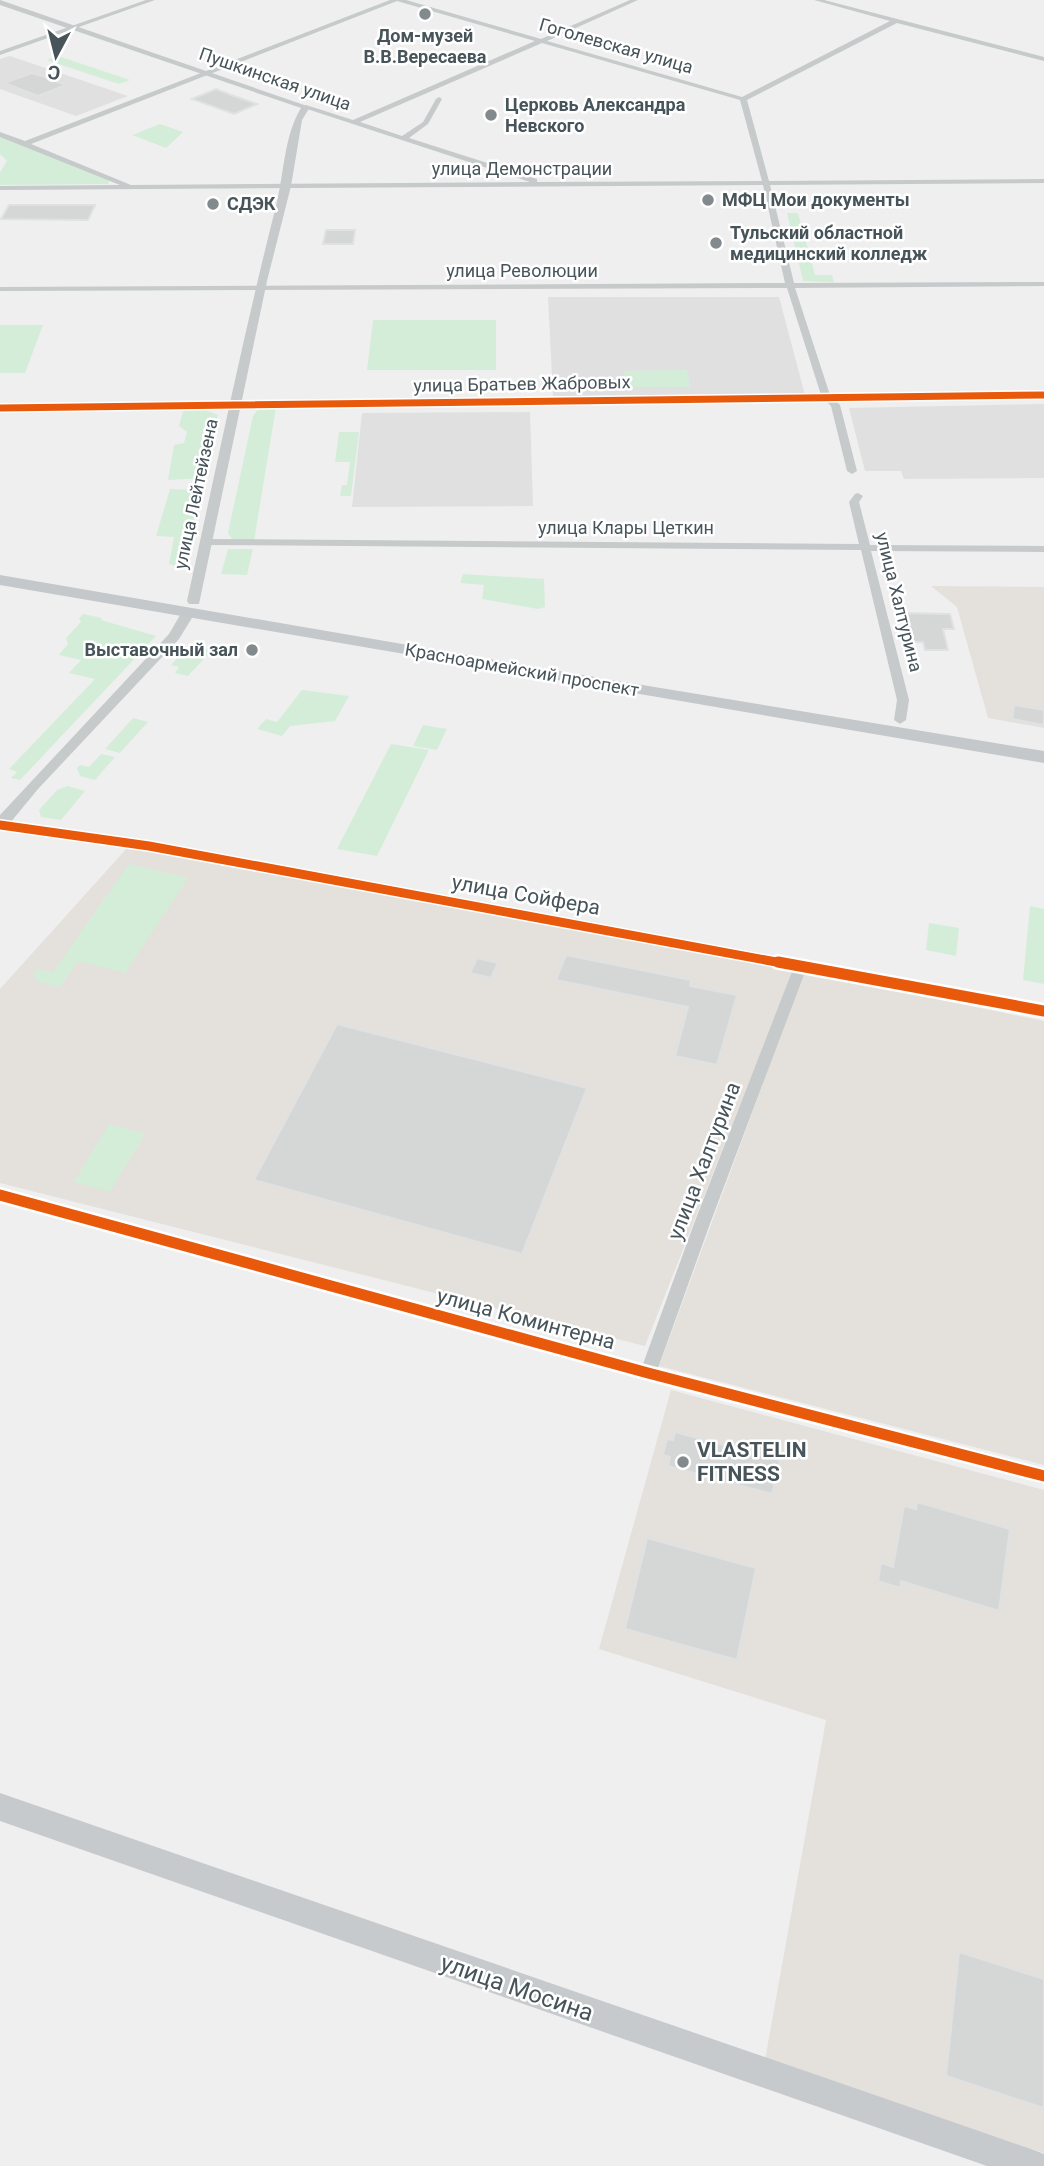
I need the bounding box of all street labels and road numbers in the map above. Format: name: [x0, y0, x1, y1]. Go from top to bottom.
street label: Гоголевская улица: [537, 14, 695, 78]
street label: Пушкинская улица: [197, 43, 354, 114]
street label: улица Демонстрации: [432, 158, 612, 179]
street label: улица Революции: [446, 260, 598, 281]
street label: улица Братьев Жабровых: [413, 371, 631, 396]
street label: улица Лейтейзена: [169, 417, 222, 571]
street label: улица Клары Цеткин: [538, 517, 714, 538]
street label: улица Халтурина: [872, 530, 927, 674]
street label: Красноармейский проспект: [403, 639, 641, 701]
street label: улица Сойфера: [450, 870, 602, 920]
street label: улица Халтурина: [663, 1079, 745, 1243]
street label: улица Коминтерна: [434, 1284, 618, 1354]
street label: улица Мосина: [437, 1949, 597, 2027]

